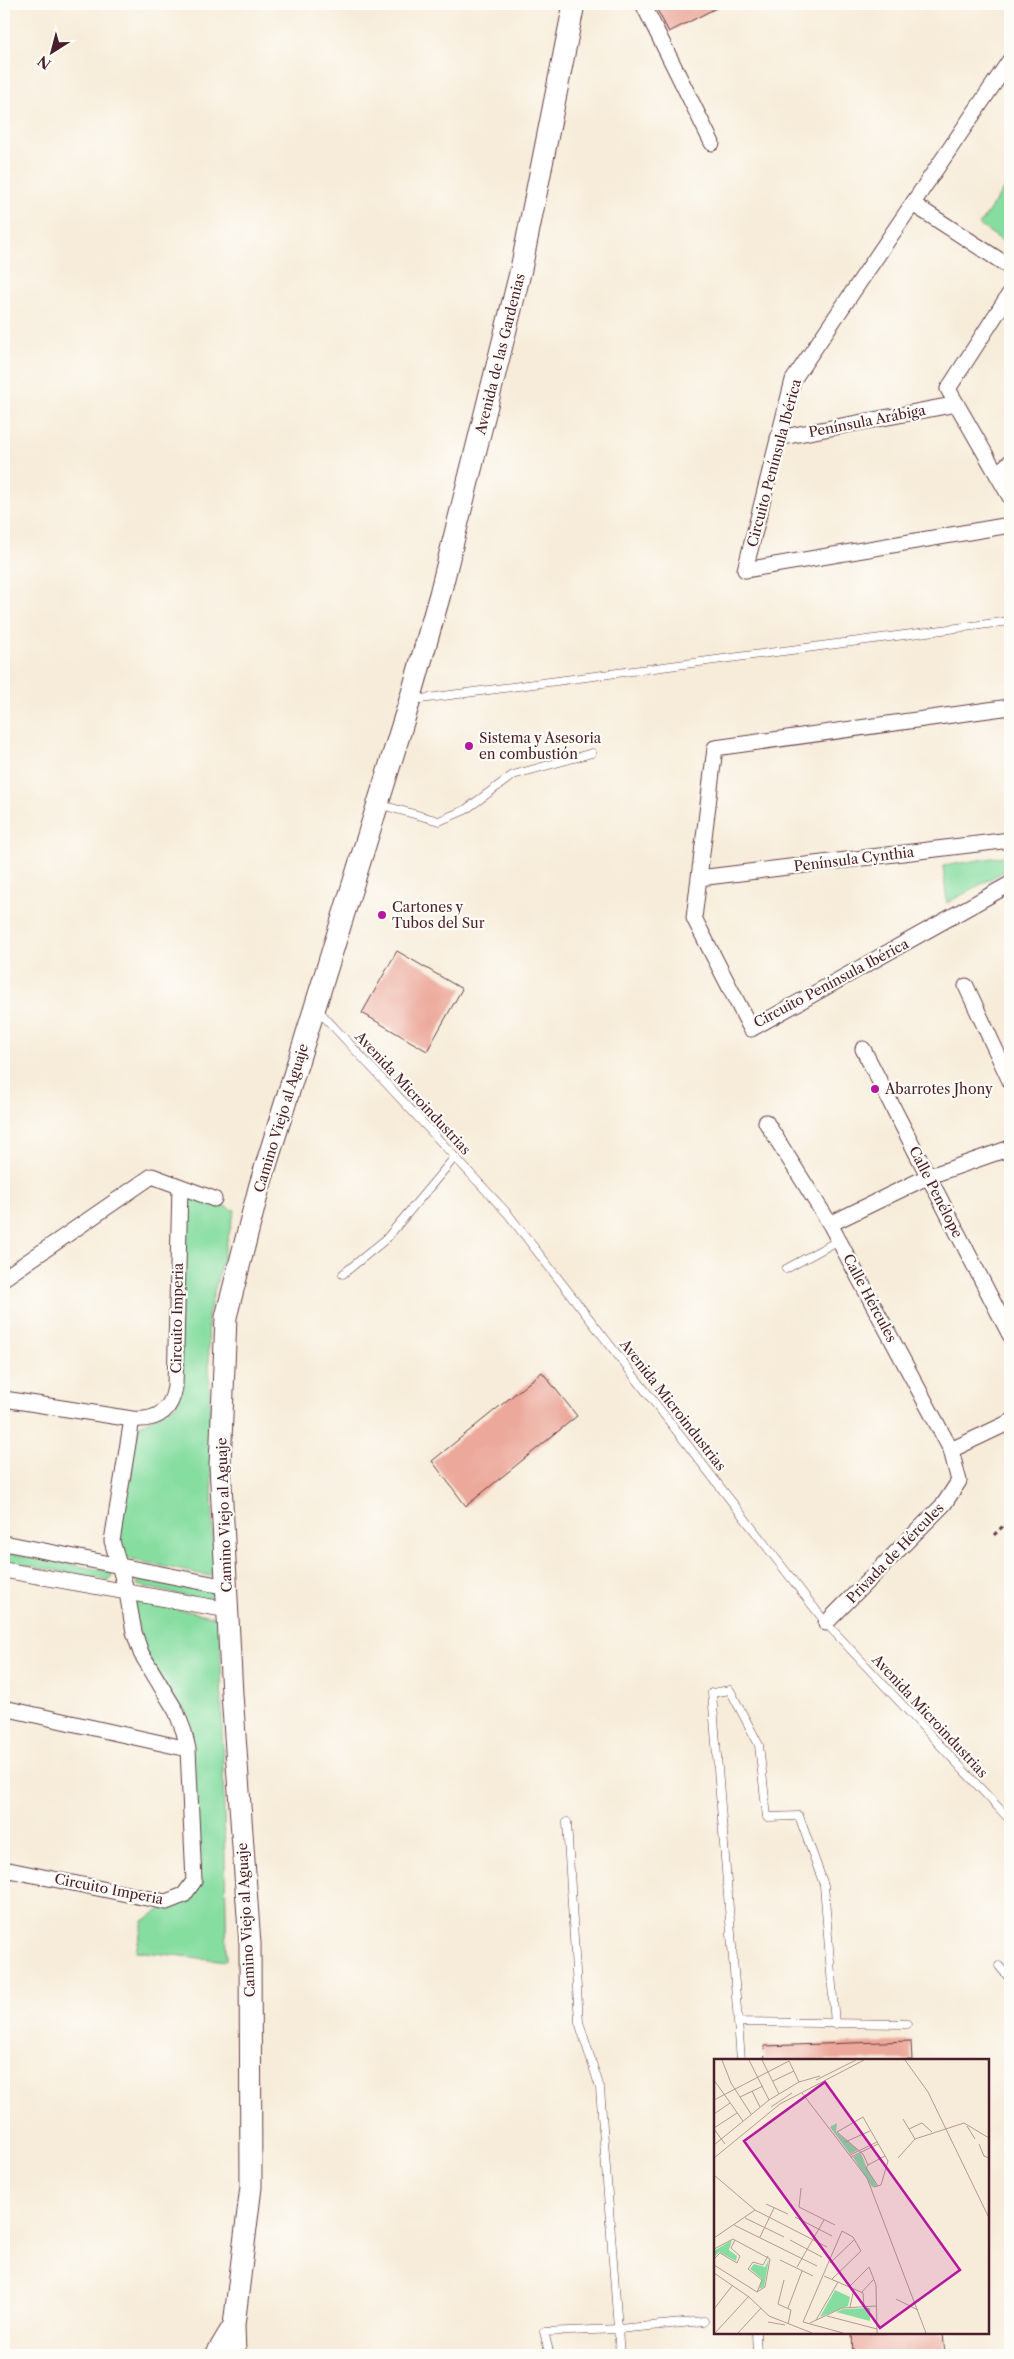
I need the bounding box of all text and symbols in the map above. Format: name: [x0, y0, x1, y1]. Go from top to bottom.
north arrow: [28, 28, 78, 78]
text: N: [34, 52, 55, 73]
street label: Avenida de las Gardenias: [471, 271, 529, 438]
street label: Circuito Península Ibérica: [743, 376, 805, 549]
street label: Península Arábiga: [807, 401, 928, 441]
place label: Sistema y Asesoria en combustión: [479, 729, 602, 763]
marker: Sistema y Asesoria en combustión: [463, 740, 475, 752]
street label: Península Cynthia: [793, 843, 916, 875]
place label: Cartones y Tubos del Sur: [392, 898, 485, 932]
marker: Cartones y Tubos del Sur: [376, 909, 388, 921]
street label: Circuito Península Ibérica: [750, 934, 912, 1032]
street label: Avenida Microindustrias: [351, 1027, 475, 1158]
street label: Camino Viejo al Aguaje: [250, 1041, 312, 1195]
place label: Abarrotes Jhony: [884, 1080, 993, 1098]
marker: Abarrotes Jhony: [869, 1083, 881, 1095]
street label: Calle Penélope: [905, 1143, 967, 1241]
street label: Calle Hércules: [839, 1251, 901, 1345]
street label: Circuito Imperia: [167, 1262, 187, 1373]
street label: Avenida Microindustrias: [615, 1335, 730, 1474]
street label: Camino Viejo al Aguaje: [212, 1437, 236, 1593]
street label: Privada de Hércules: [842, 1499, 948, 1607]
street label: Avenida Microindustrias: [868, 1650, 992, 1781]
street label: Camino Viejo al Aguaje: [233, 1842, 259, 1998]
street label: Circuito Imperia: [53, 1870, 166, 1909]
inset map: [714, 2059, 989, 2334]

